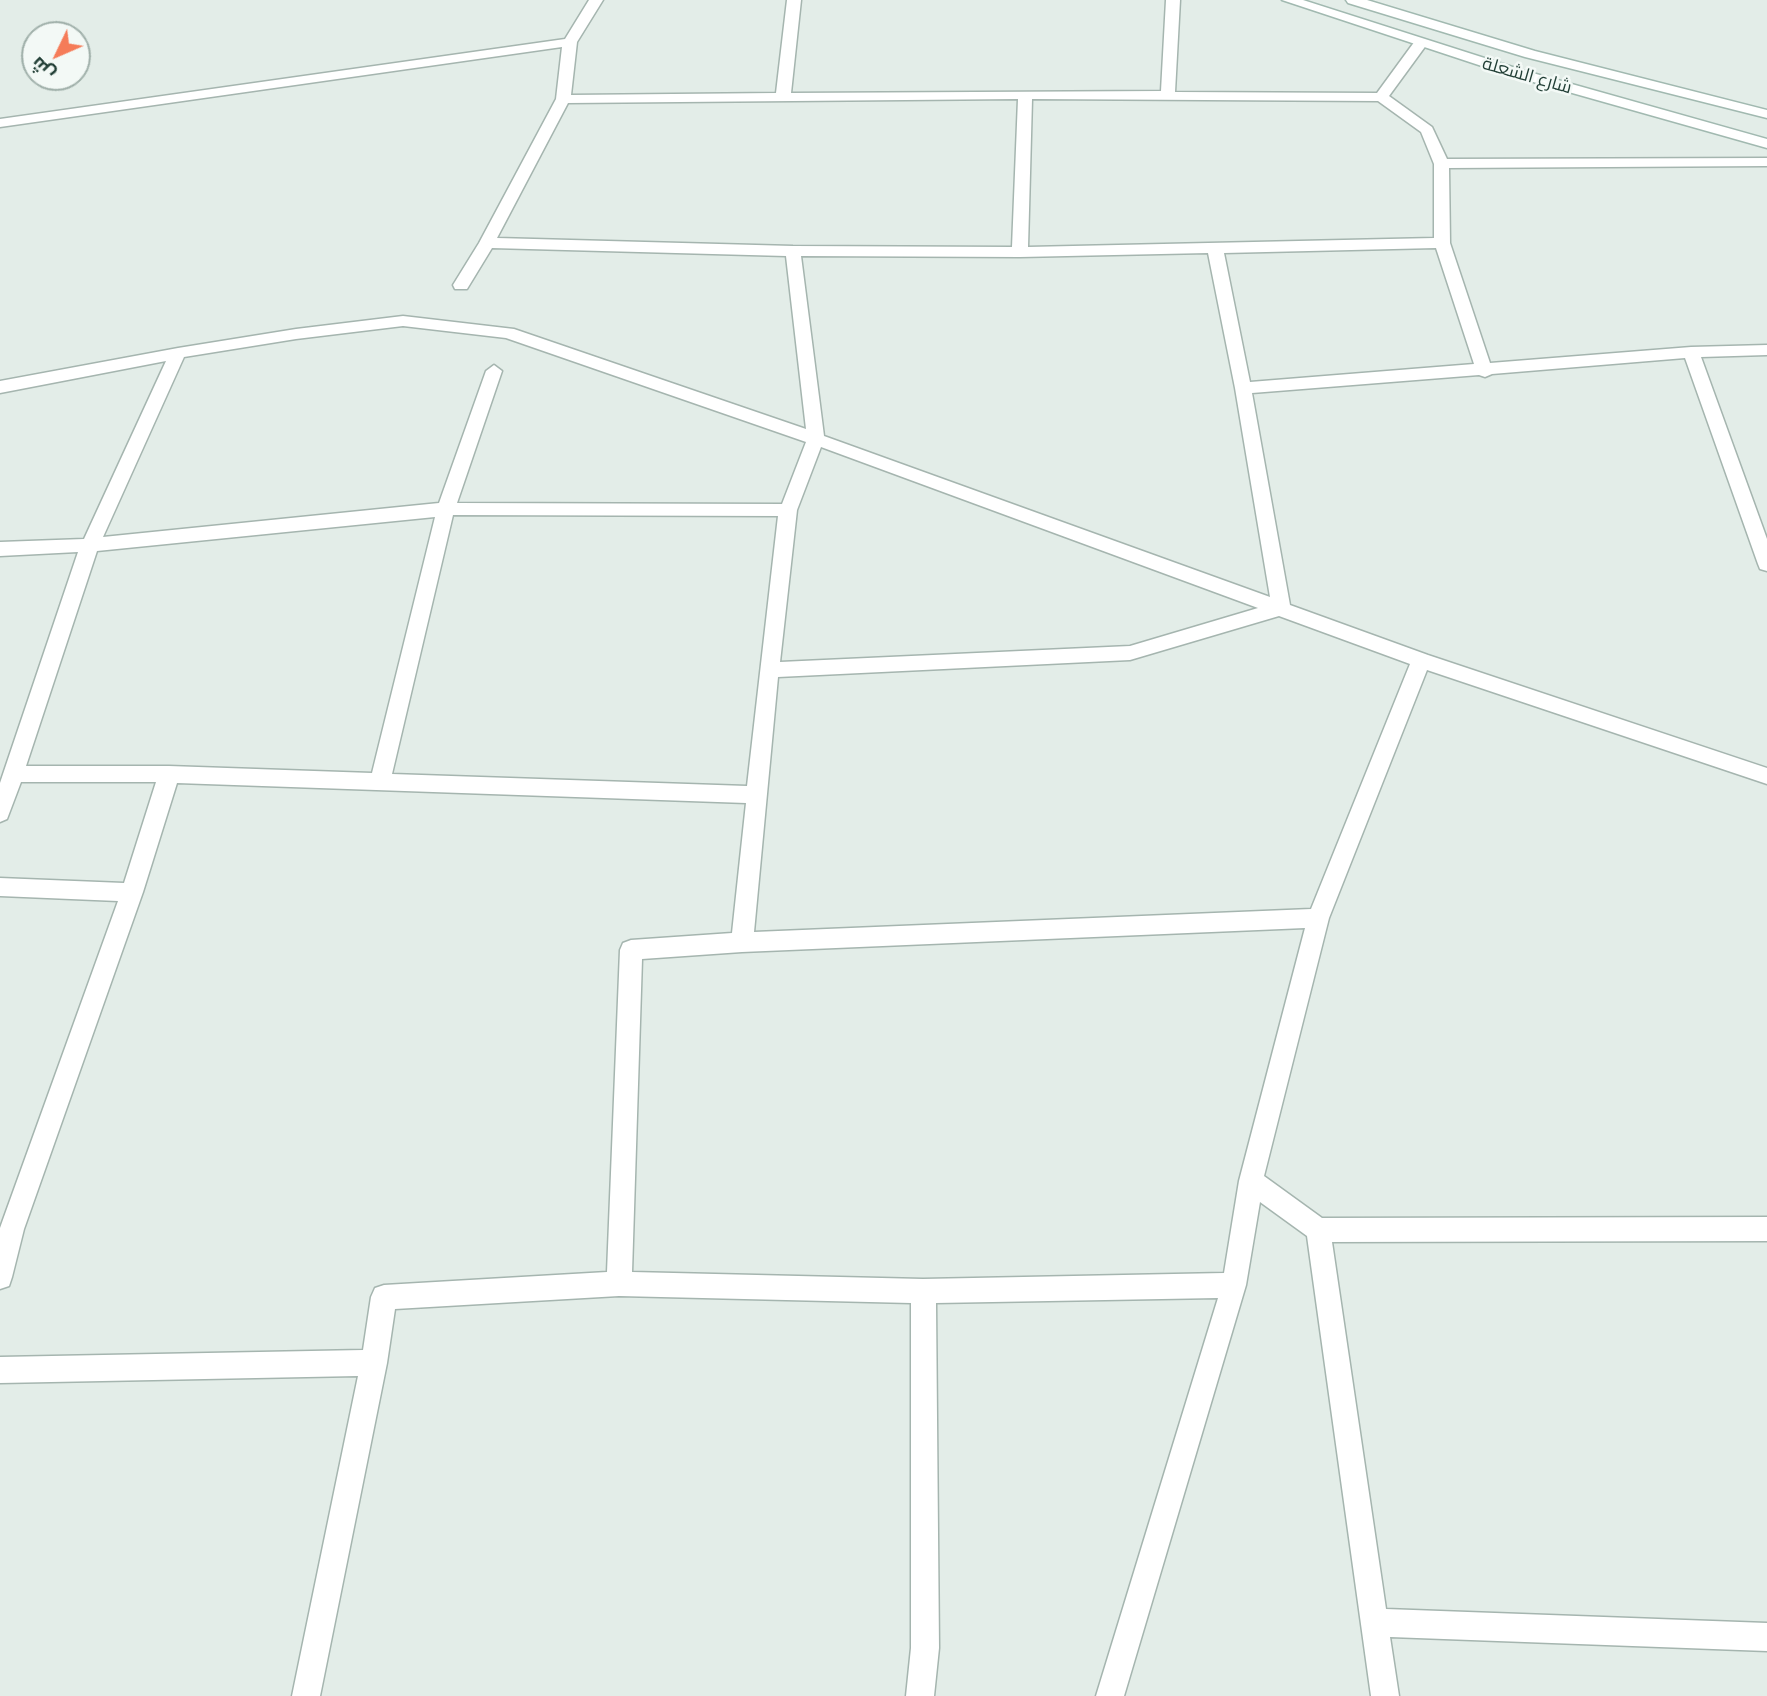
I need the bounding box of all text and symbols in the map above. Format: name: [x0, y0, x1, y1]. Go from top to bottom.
north arrow: [21, 21, 91, 91]
text: ش: [25, 51, 60, 87]
street label: شارع الشعلة: [1480, 53, 1574, 99]

